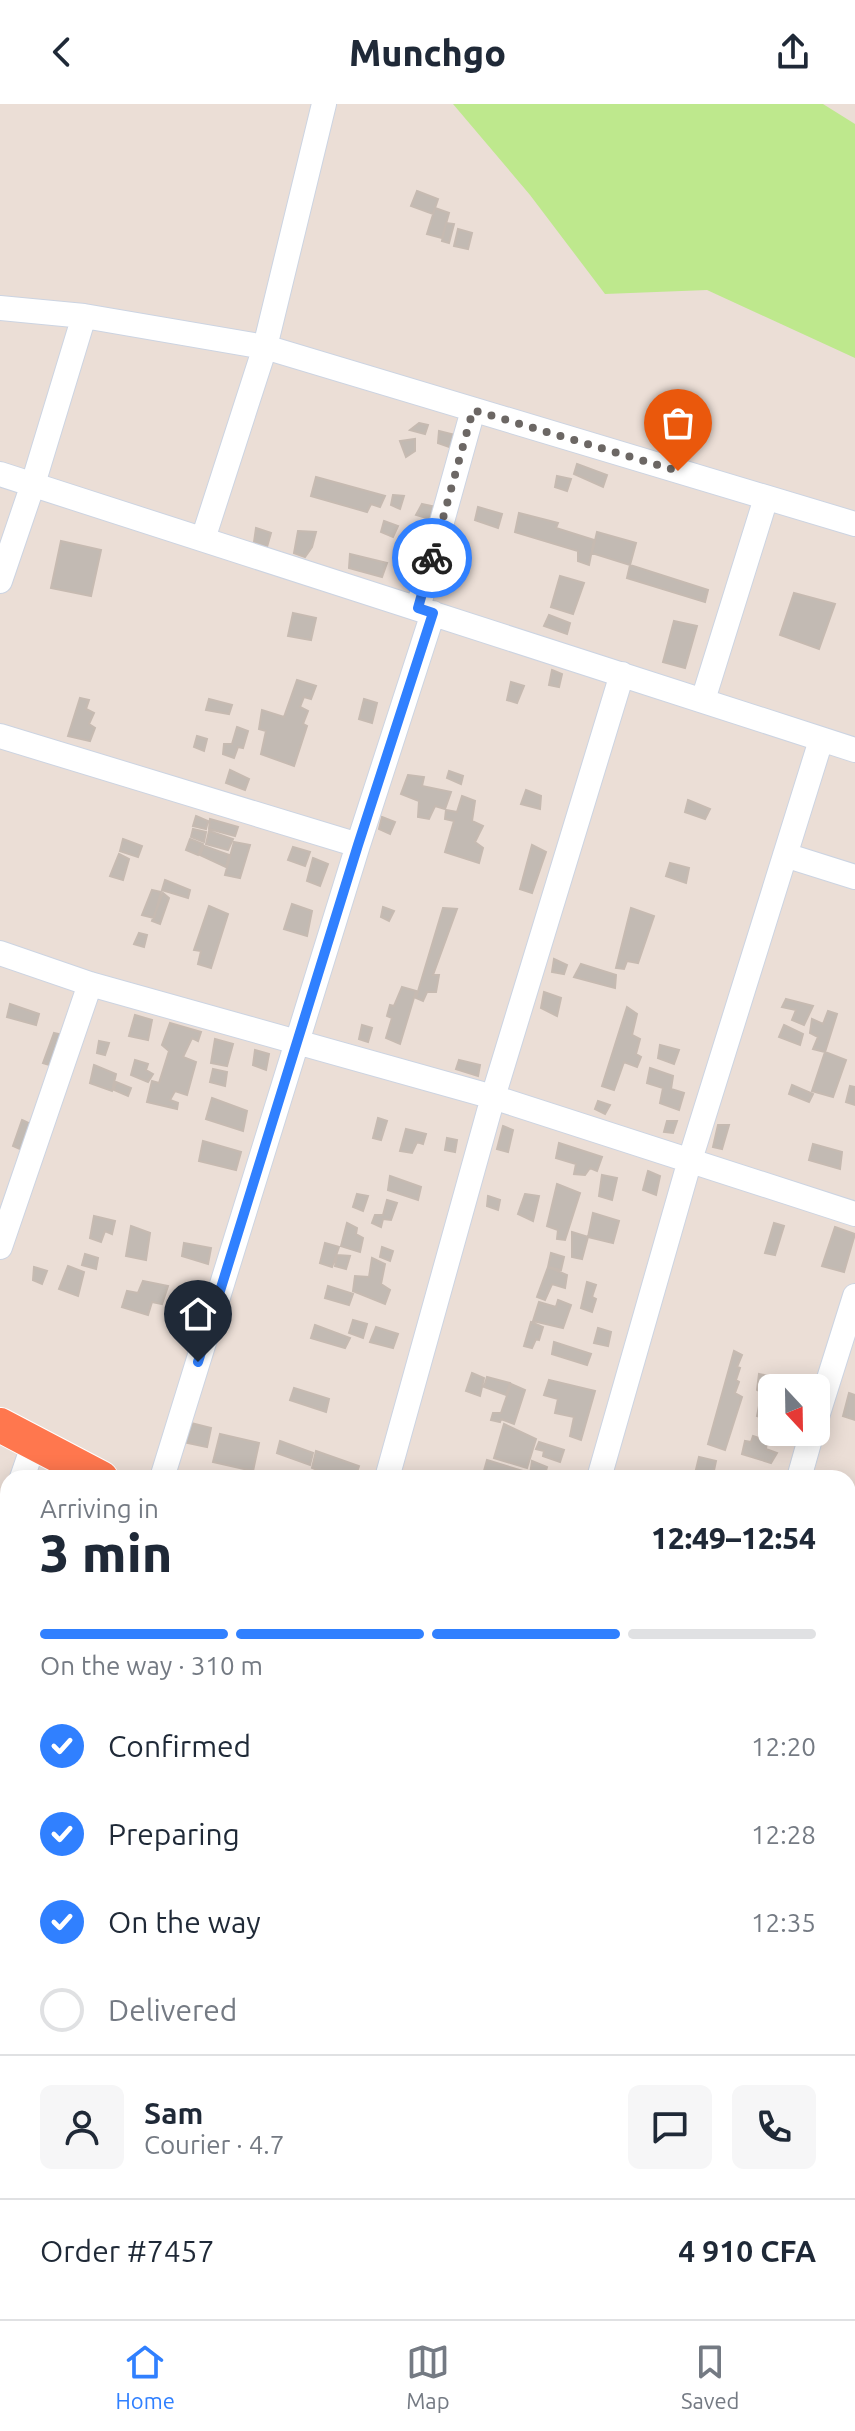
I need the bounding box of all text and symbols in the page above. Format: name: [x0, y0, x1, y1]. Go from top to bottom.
icon: back: [40, 30, 84, 74]
icon: share: [771, 30, 815, 74]
text: Munchgo: [349, 32, 506, 73]
pin: [644, 389, 712, 471]
icon: bag: [656, 401, 700, 445]
courier: [392, 518, 472, 598]
icon: bike: [410, 536, 454, 580]
pin: [164, 1280, 232, 1362]
icon: home: [176, 1292, 220, 1336]
north arrow: [758, 1374, 830, 1446]
map controls: [758, 1374, 830, 1446]
text: Arriving in: [40, 1494, 159, 1523]
text: 12:49–12:54: [651, 1521, 816, 1555]
text: 3 min: [40, 1524, 172, 1582]
text: On the way · 310 m: [40, 1651, 263, 1680]
icon: check: [40, 1724, 84, 1768]
text: Confirmed: [108, 1729, 251, 1763]
text: 12:20: [751, 1732, 816, 1761]
icon: check: [40, 1812, 84, 1856]
text: Preparing: [108, 1817, 240, 1851]
text: 12:28: [751, 1820, 816, 1849]
icon: check: [40, 1900, 84, 1944]
text: On the way: [108, 1905, 261, 1939]
text: 12:35: [751, 1908, 816, 1937]
text: Delivered: [108, 1993, 237, 2027]
button: person: [40, 2085, 124, 2169]
button: chat: [628, 2085, 712, 2169]
button: phone: [732, 2085, 816, 2169]
text: Sam: [144, 2096, 203, 2130]
text: Courier · 4.7: [144, 2130, 284, 2159]
text: Order #7457: [40, 2234, 214, 2268]
text: 4 910 CFA: [678, 2234, 816, 2268]
tab: Home: [116, 2340, 175, 2413]
tab: Map: [406, 2340, 450, 2413]
tab: Saved: [681, 2340, 739, 2413]

